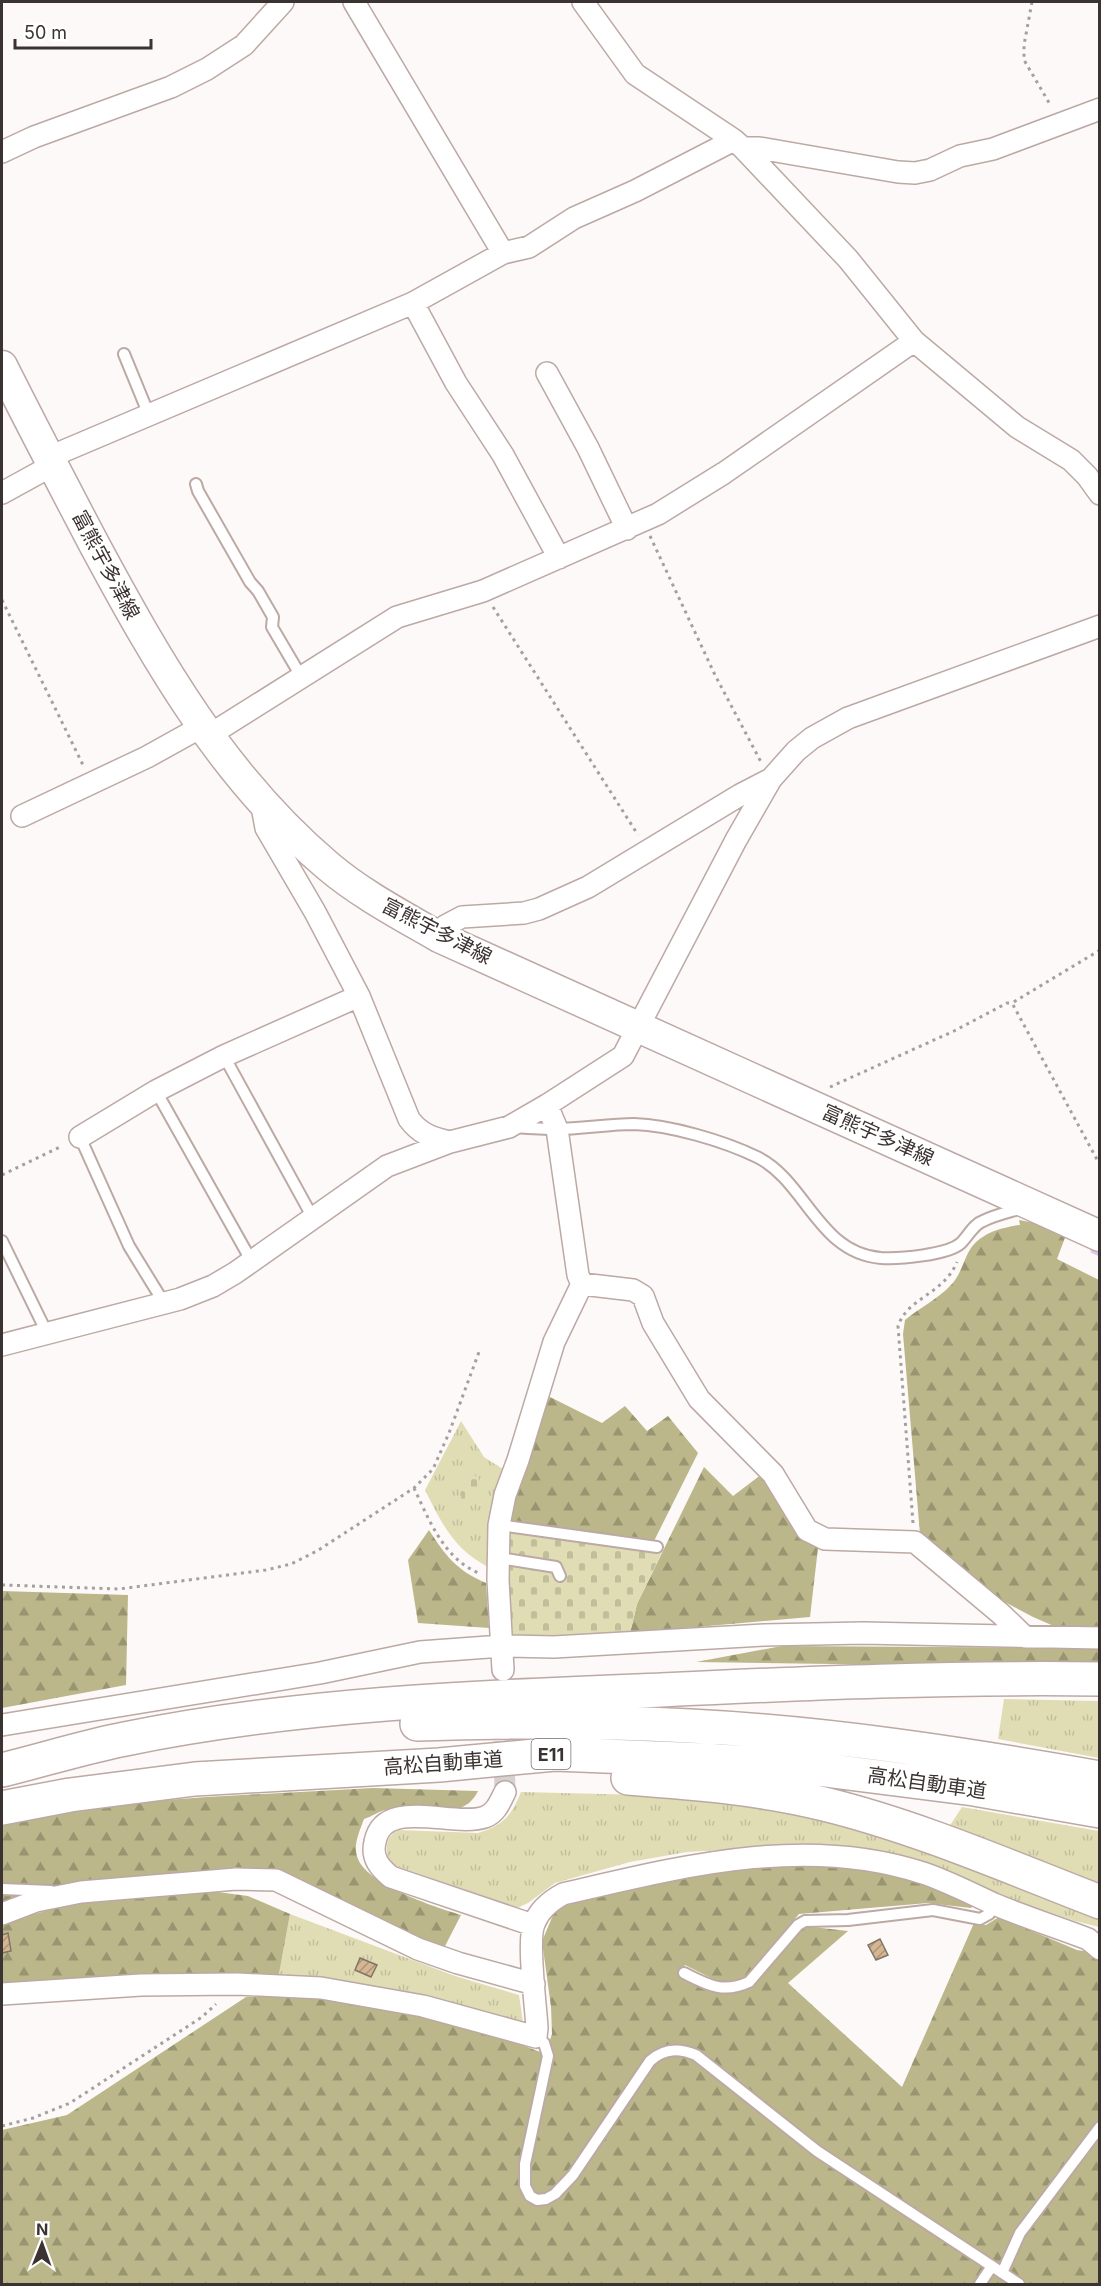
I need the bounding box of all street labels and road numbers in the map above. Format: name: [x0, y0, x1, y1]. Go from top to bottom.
street label: 富熊宇多津線: [67, 506, 145, 624]
street label: 富熊宇多津線: [378, 893, 496, 969]
street label: 富熊宇多津線: [818, 1100, 938, 1170]
road number: E11: [532, 1739, 570, 1769]
street label: 高松自動車道: [382, 1747, 504, 1779]
street label: 高松自動車道: [866, 1763, 988, 1803]

